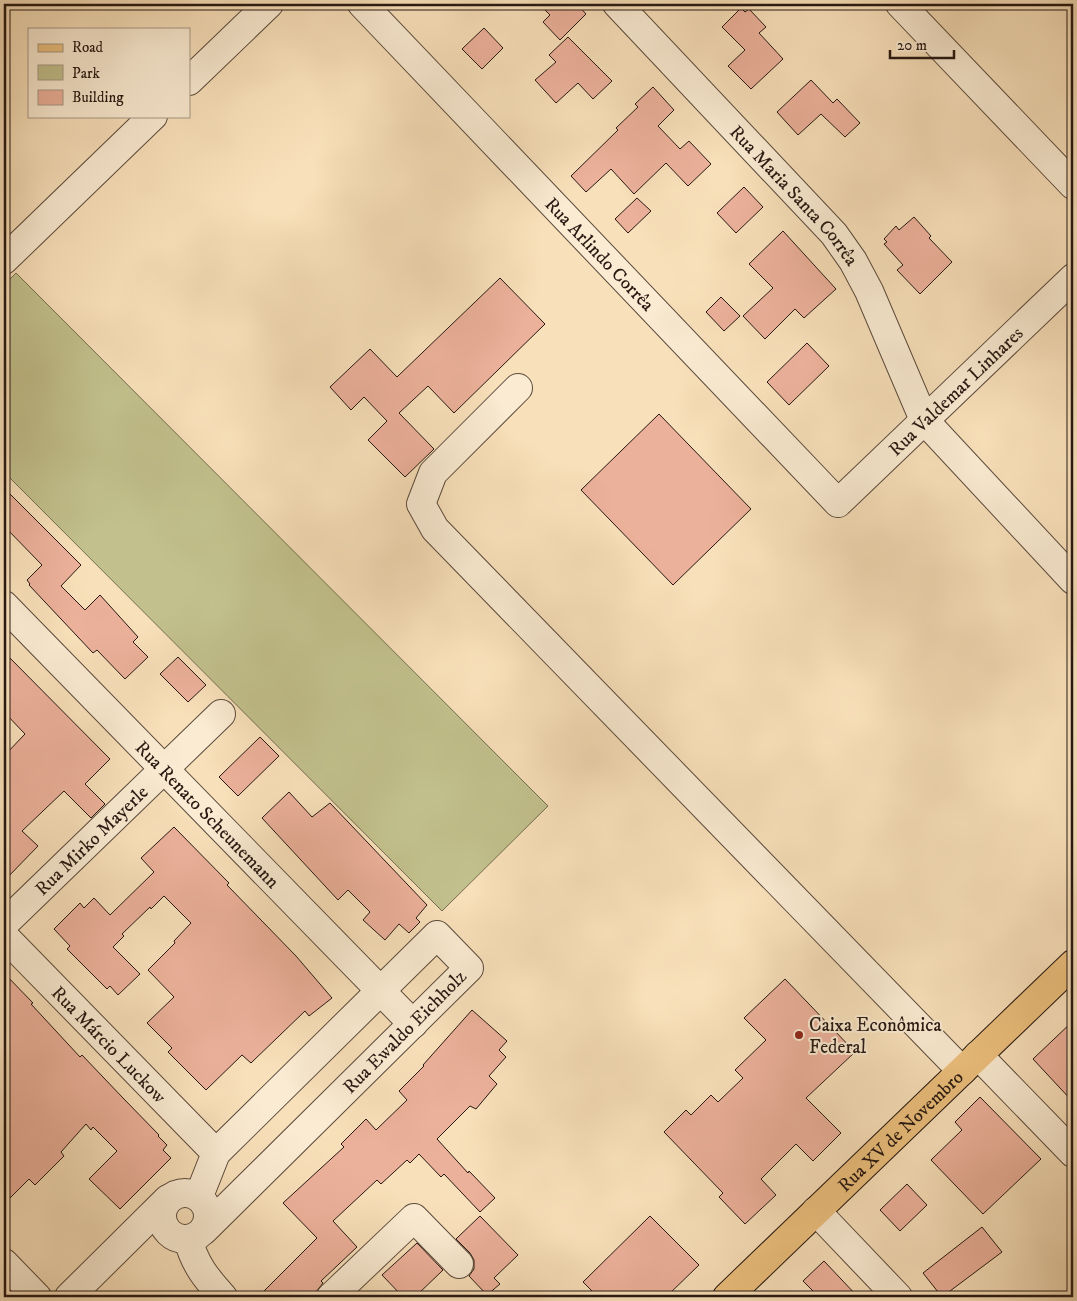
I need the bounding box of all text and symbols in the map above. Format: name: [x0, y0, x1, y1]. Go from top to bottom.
legend: [28, 28, 190, 118]
scale bar: [890, 28, 953, 60]
text: 20 m: [897, 36, 927, 55]
text: Road: [72, 38, 104, 57]
text: Park: [72, 64, 101, 83]
text: Building: [72, 88, 124, 107]
street label: Rua Maria Santa Corrêa: [724, 121, 863, 271]
street label: Rua Arlindo Corrêa: [540, 193, 659, 316]
street label: Rua Valdemar Linhares: [884, 322, 1028, 461]
street label: Rua Renato Scheunemann: [130, 736, 284, 894]
street label: Rua Mirko Mayerle: [31, 781, 153, 901]
street label: Rua Ewaldo Eichholz: [338, 965, 472, 1099]
street label: Rua Márcio Luckow: [46, 982, 171, 1108]
place label: Caixa Econômica Federal: [809, 1014, 942, 1059]
marker: Caixa Econômica Federal: [793, 1029, 805, 1041]
street label: Rua XV de Novembro: [833, 1066, 969, 1197]

